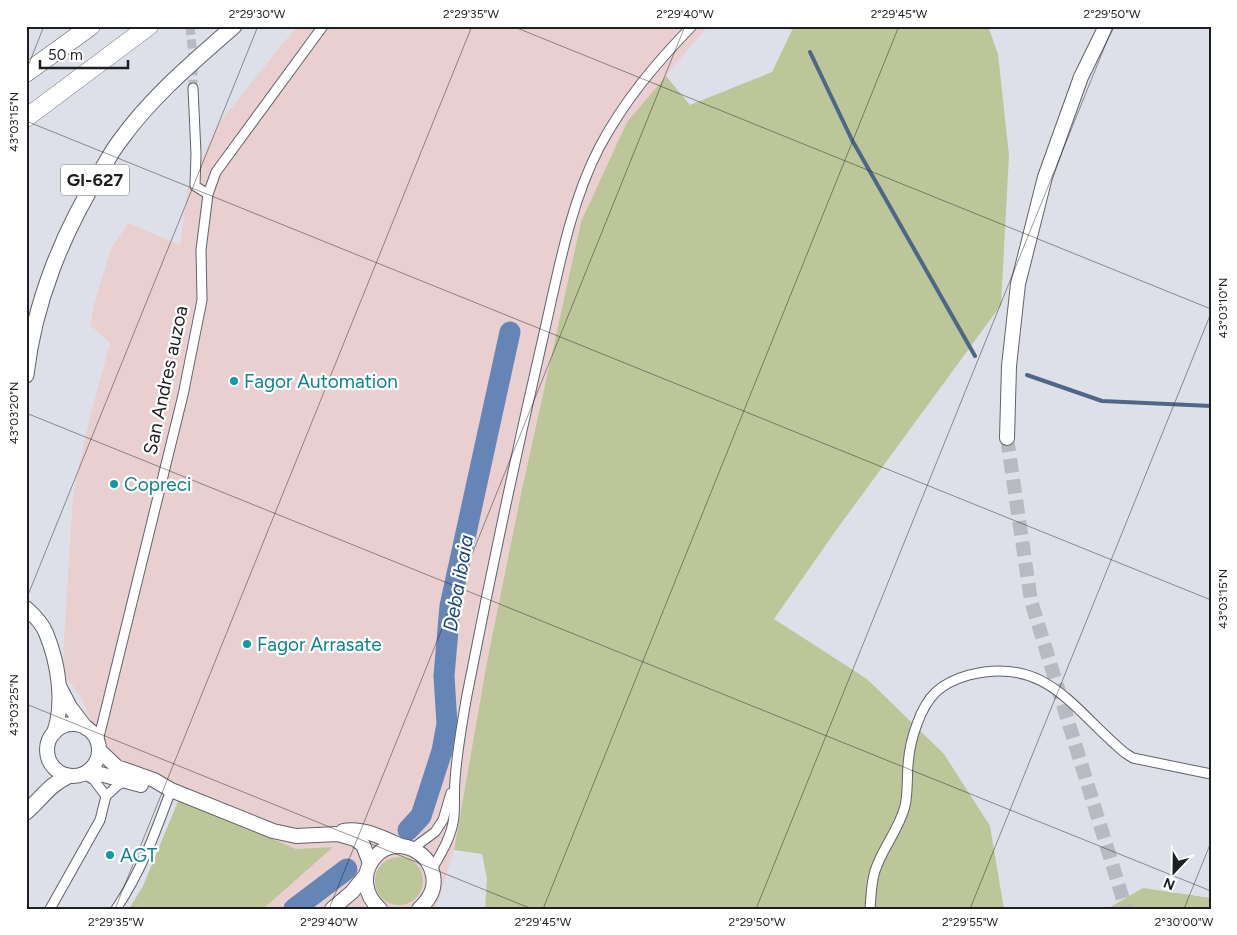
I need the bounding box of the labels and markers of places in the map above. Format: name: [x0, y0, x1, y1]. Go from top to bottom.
place label: Fagor Automation: [244, 370, 398, 393]
marker: Fagor Automation: [228, 375, 240, 387]
place label: Copreci: [124, 473, 191, 496]
marker: Copreci: [108, 478, 120, 490]
place label: Fagor Arrasate: [257, 633, 382, 656]
marker: Fagor Arrasate: [241, 638, 253, 650]
place label: AGT: [120, 844, 158, 867]
marker: AGT: [104, 849, 116, 861]

